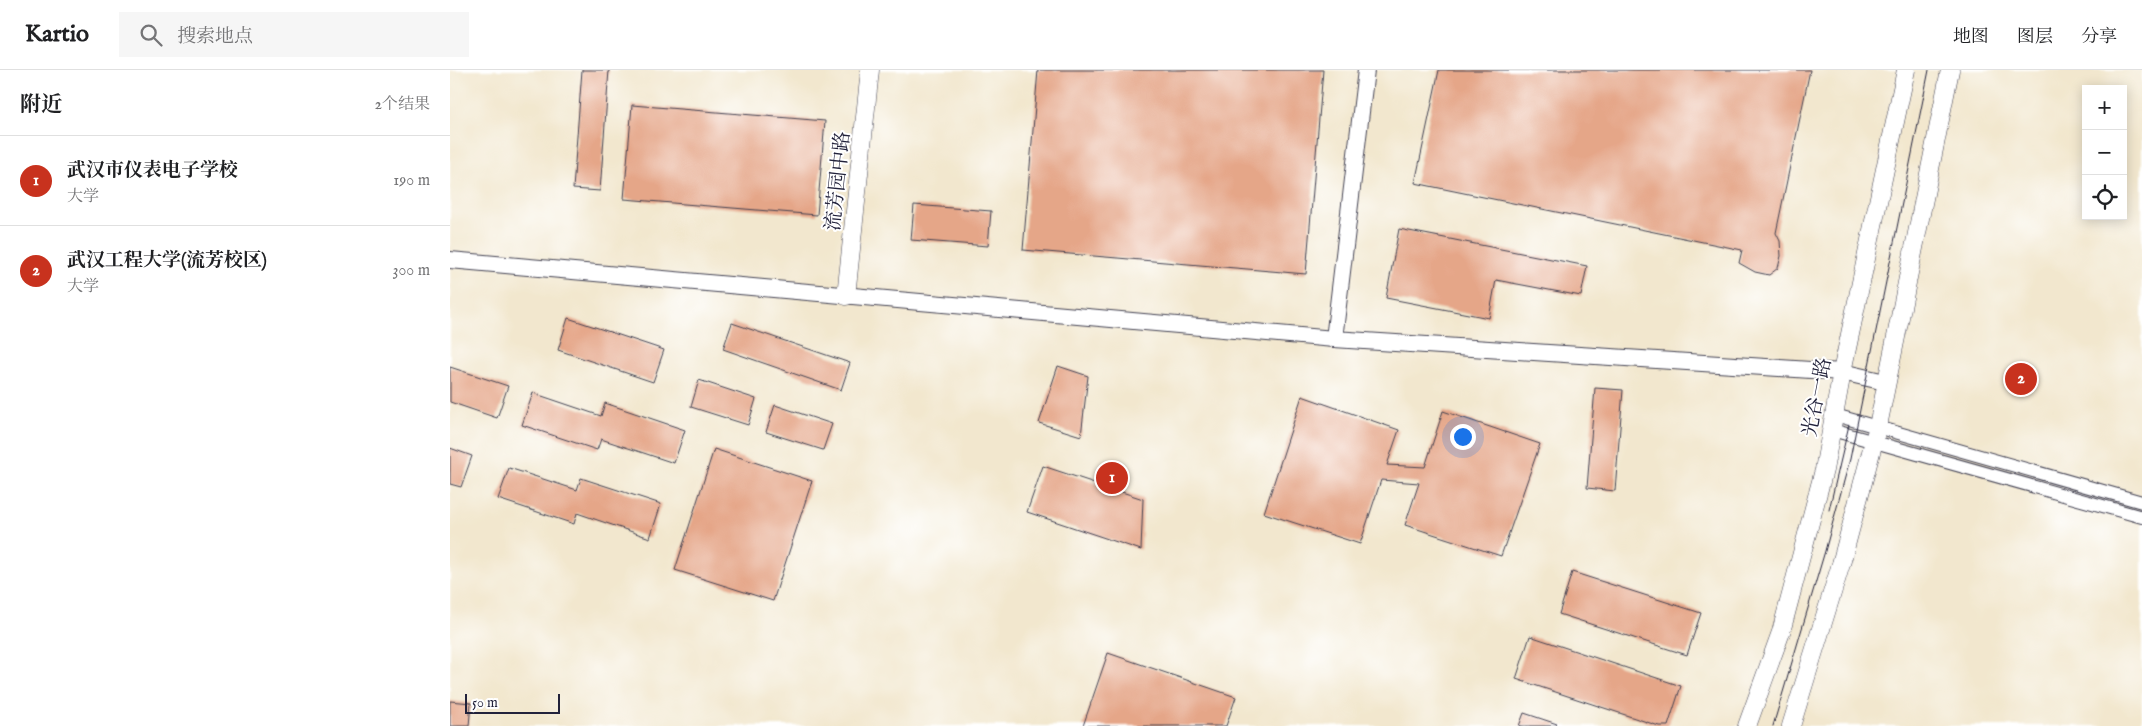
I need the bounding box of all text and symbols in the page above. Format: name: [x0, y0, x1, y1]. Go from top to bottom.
search box: [119, 12, 469, 57]
text: Kartio: [25, 19, 89, 50]
icon: search: [137, 21, 165, 49]
text: 搜索地点: [177, 25, 253, 49]
text: 地图: [1953, 26, 1989, 49]
text: 图层: [2017, 26, 2053, 49]
text: 分享: [2081, 26, 2117, 49]
map controls: [2082, 85, 2127, 220]
button: +: [2082, 85, 2127, 130]
text: 附近: [20, 92, 62, 119]
text: 2个结果: [374, 95, 430, 115]
street label: 流芳园中路: [821, 130, 856, 232]
button: −: [2082, 130, 2127, 175]
text: 武汉市仪表电子学校: [67, 159, 238, 183]
text: 1: [33, 171, 39, 191]
text: 190 m: [393, 171, 430, 191]
button: locate: [2082, 175, 2127, 220]
text: 大学: [67, 187, 99, 207]
text: 武汉工程大学(流芳校区): [67, 249, 267, 273]
text: 2: [32, 261, 40, 281]
text: 300 m: [392, 261, 430, 281]
text: 大学: [67, 277, 99, 297]
street label: 光谷一路: [1798, 356, 1837, 439]
pin: 2: [2005, 360, 2037, 398]
your location: [1450, 424, 1476, 450]
pin: 1: [1096, 459, 1128, 497]
scale bar: [465, 691, 560, 714]
text: 50 m: [472, 694, 498, 712]

